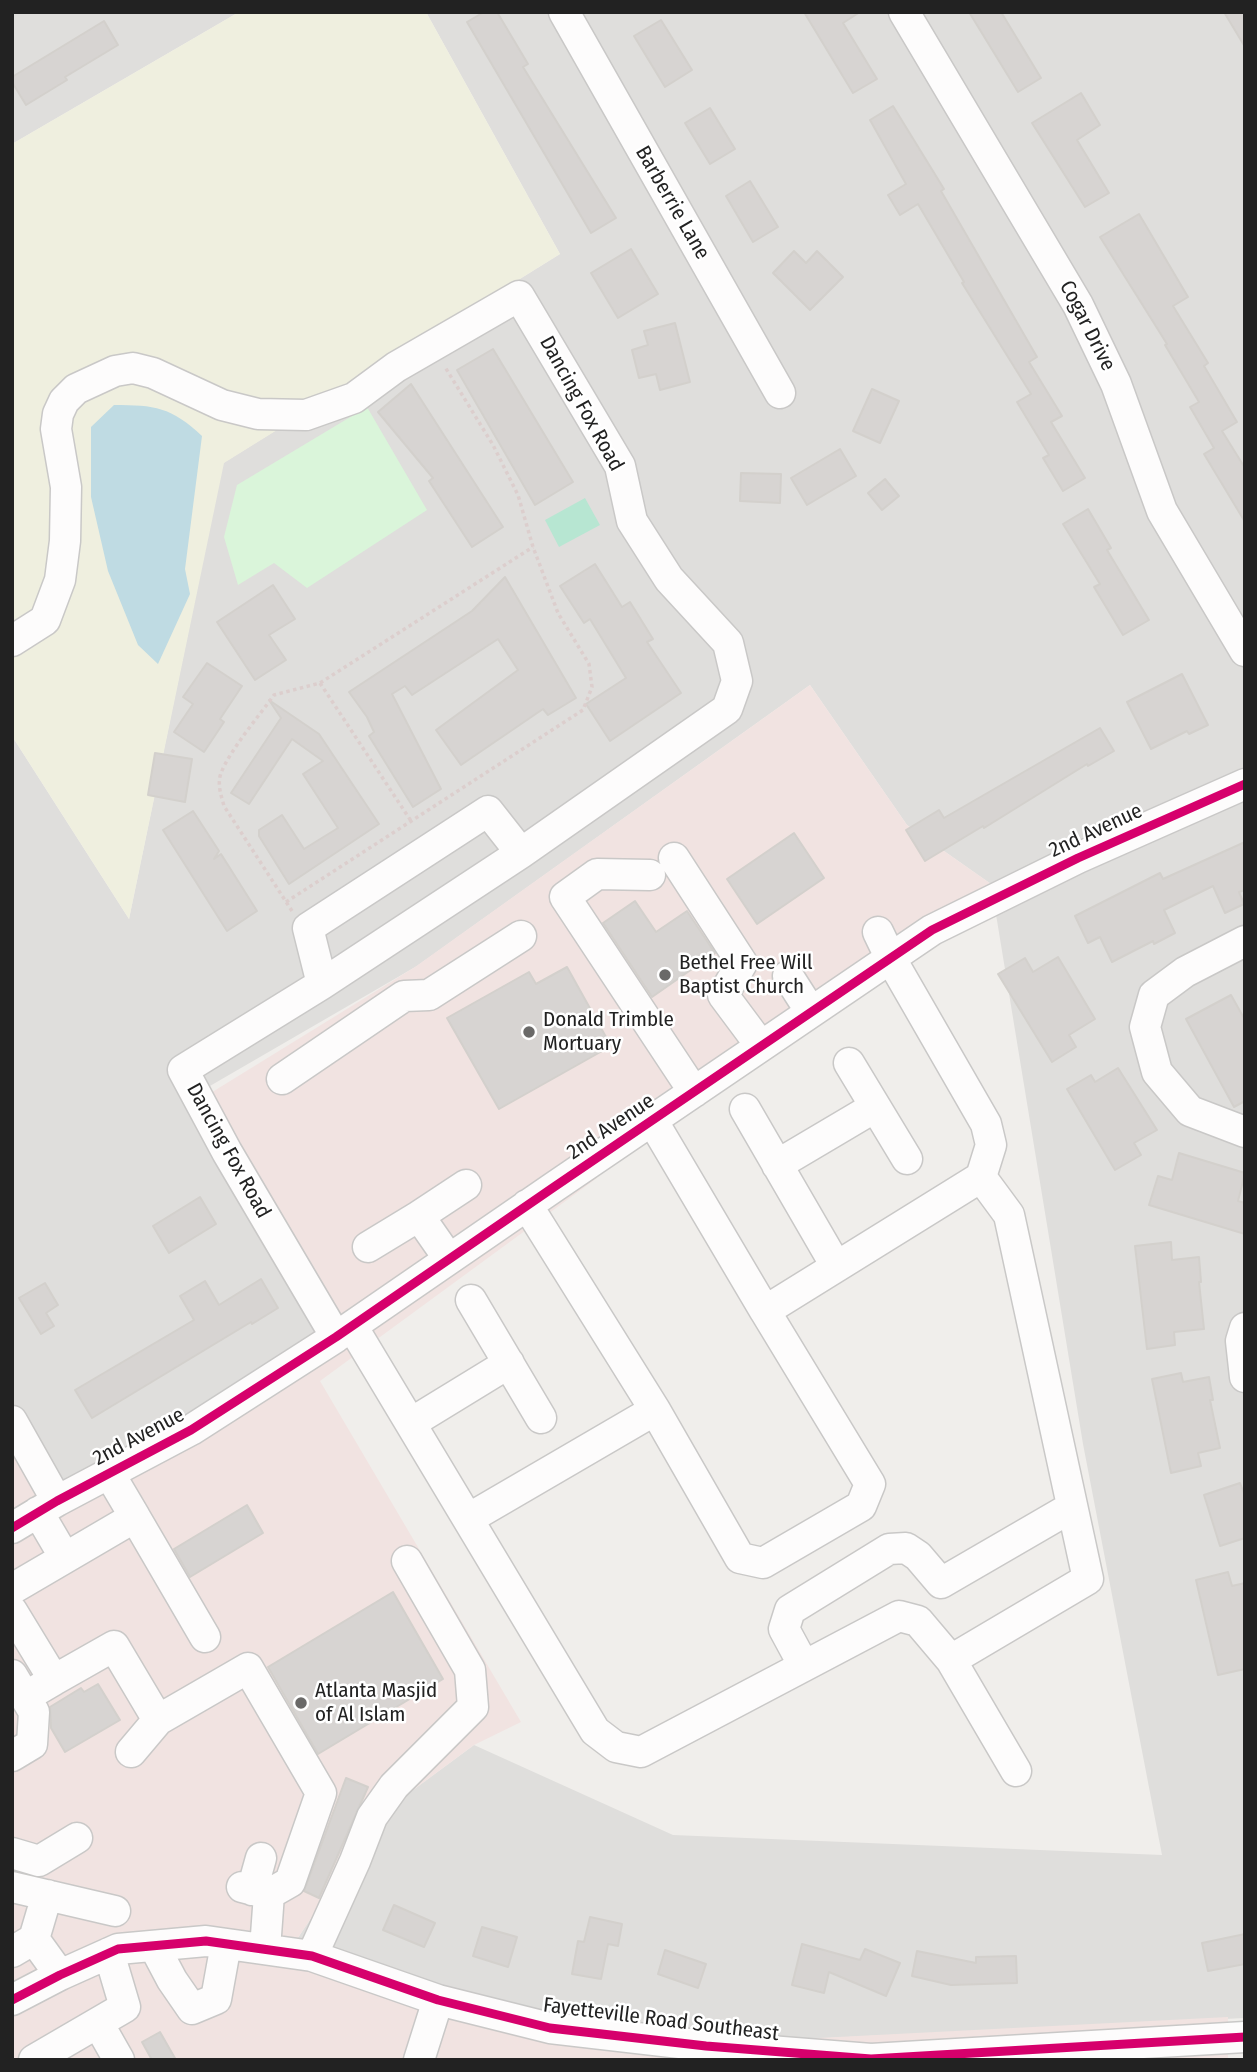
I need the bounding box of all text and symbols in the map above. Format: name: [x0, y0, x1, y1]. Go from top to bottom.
street label: Barberrie Lane: [629, 142, 715, 264]
street label: Cogar Drive: [1054, 277, 1120, 375]
street label: Dancing Fox Road: [534, 332, 628, 476]
street label: 2nd Avenue: [1046, 799, 1146, 863]
place label: Bethel Free Will Baptist Church: [679, 950, 813, 1000]
marker: Bethel Free Will Baptist Church: [657, 967, 673, 983]
place label: Donald Trimble Mortuary: [543, 1007, 674, 1057]
marker: Donald Trimble Mortuary: [521, 1024, 537, 1040]
street label: Dancing Fox Road: [181, 1079, 275, 1223]
street label: 2nd Avenue: [563, 1089, 659, 1165]
street label: 2nd Avenue: [89, 1402, 189, 1472]
place label: Atlanta Masjid of Al Islam: [315, 1678, 437, 1728]
marker: Atlanta Masjid of Al Islam: [293, 1695, 309, 1711]
street label: Fayetteville Road Southeast: [542, 1993, 780, 2047]

